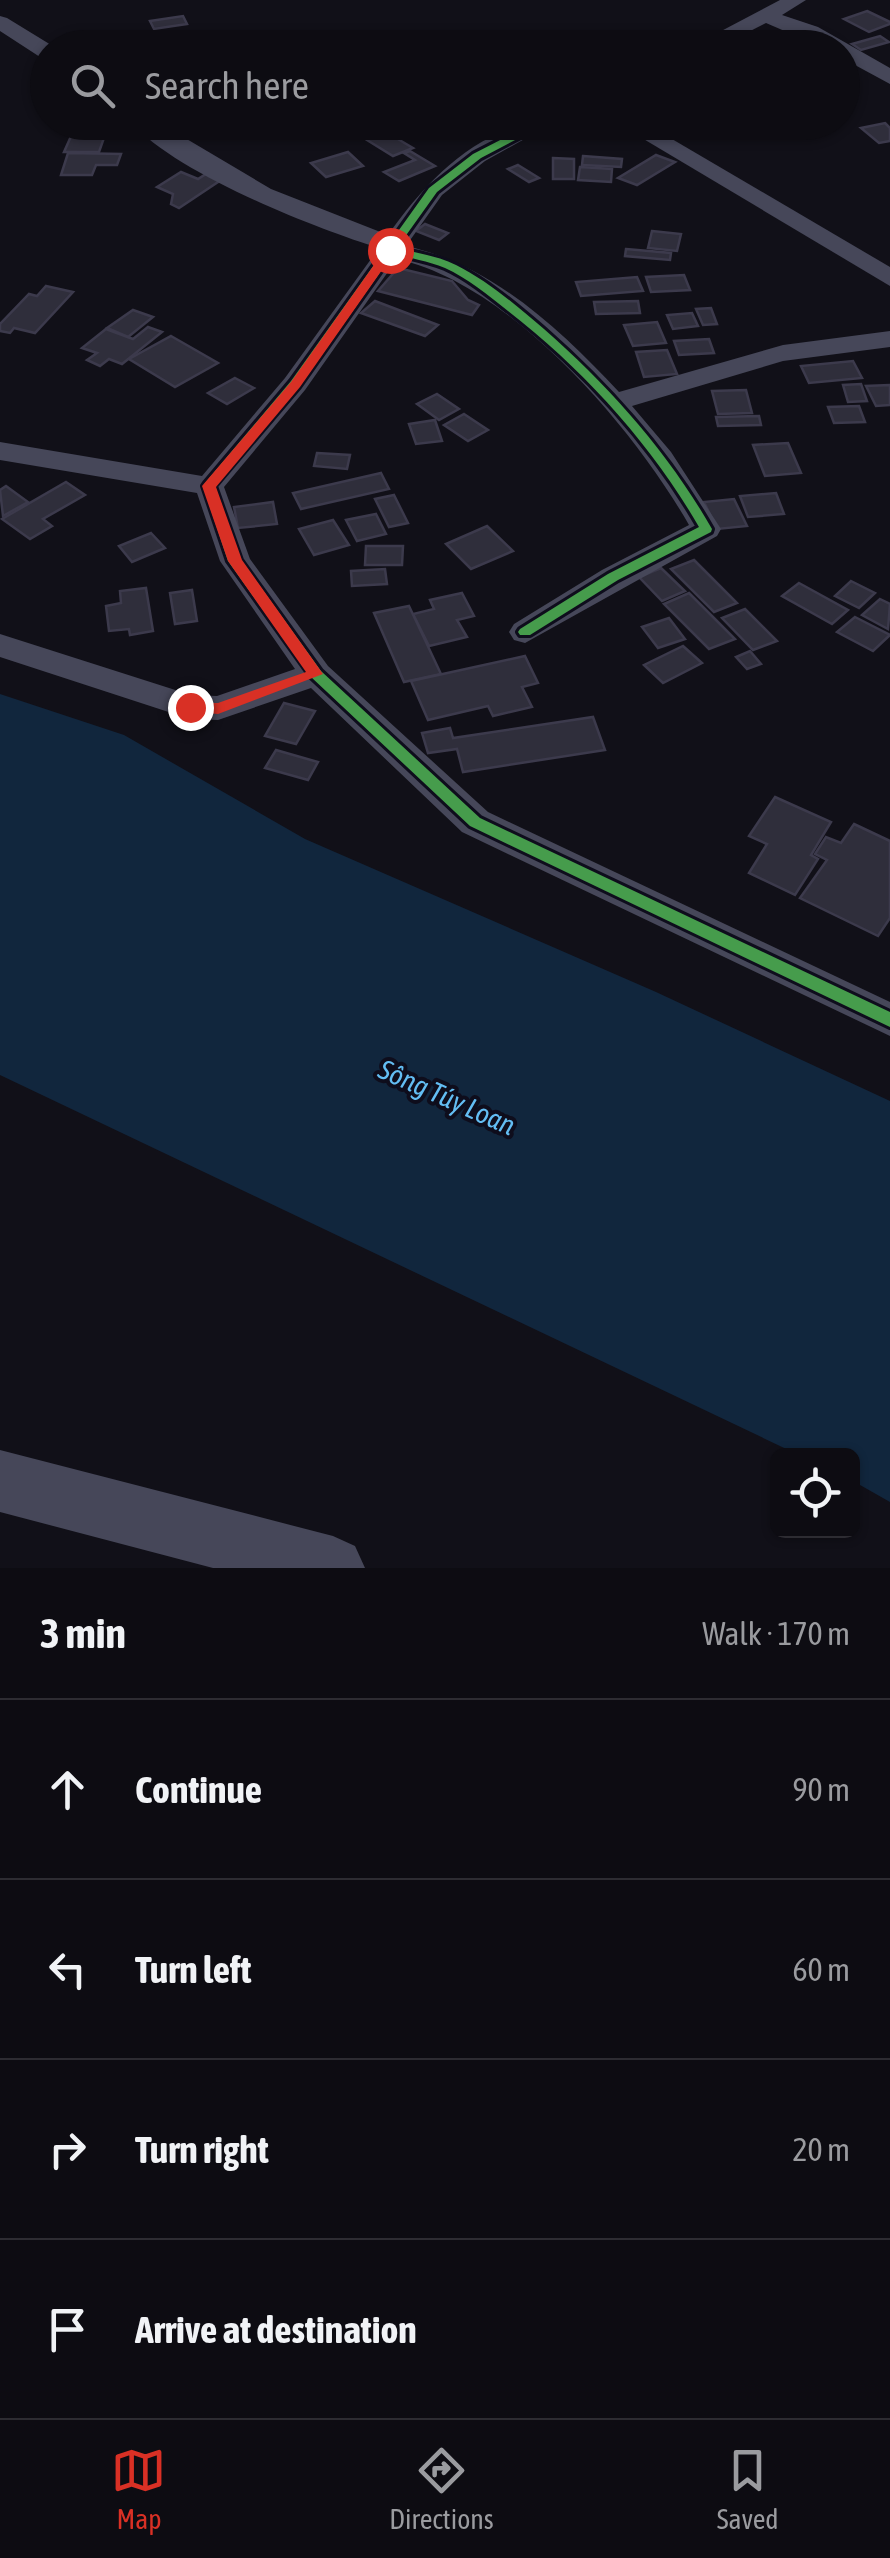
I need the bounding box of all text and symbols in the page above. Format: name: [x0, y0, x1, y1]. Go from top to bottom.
search box: [30, 30, 860, 140]
icon: search: [65, 58, 120, 113]
text: Search here: [145, 64, 309, 107]
route start: [368, 228, 414, 274]
route end: [168, 685, 214, 731]
water label: Sông Túy Loan: [373, 1052, 521, 1141]
map controls: [770, 1448, 860, 1538]
button: locate: [770, 1448, 860, 1538]
text: 3 min: [40, 1609, 126, 1657]
text: Walk · 170 m: [702, 1615, 850, 1652]
icon: ahead: [40, 1762, 95, 1817]
text: Continue: [135, 1768, 262, 1811]
text: 90 m: [792, 1771, 850, 1808]
icon: left: [40, 1942, 95, 1997]
text: Turn left: [135, 1948, 251, 1991]
text: 60 m: [792, 1951, 850, 1988]
icon: right: [40, 2122, 95, 2177]
text: Turn right: [135, 2128, 269, 2171]
text: 20 m: [792, 2131, 850, 2168]
icon: arrive: [40, 2302, 95, 2357]
text: Arrive at destination: [135, 2308, 417, 2351]
tab: Map: [111, 2443, 166, 2535]
tab: Directions: [389, 2443, 494, 2535]
tab: Saved: [717, 2443, 779, 2535]

